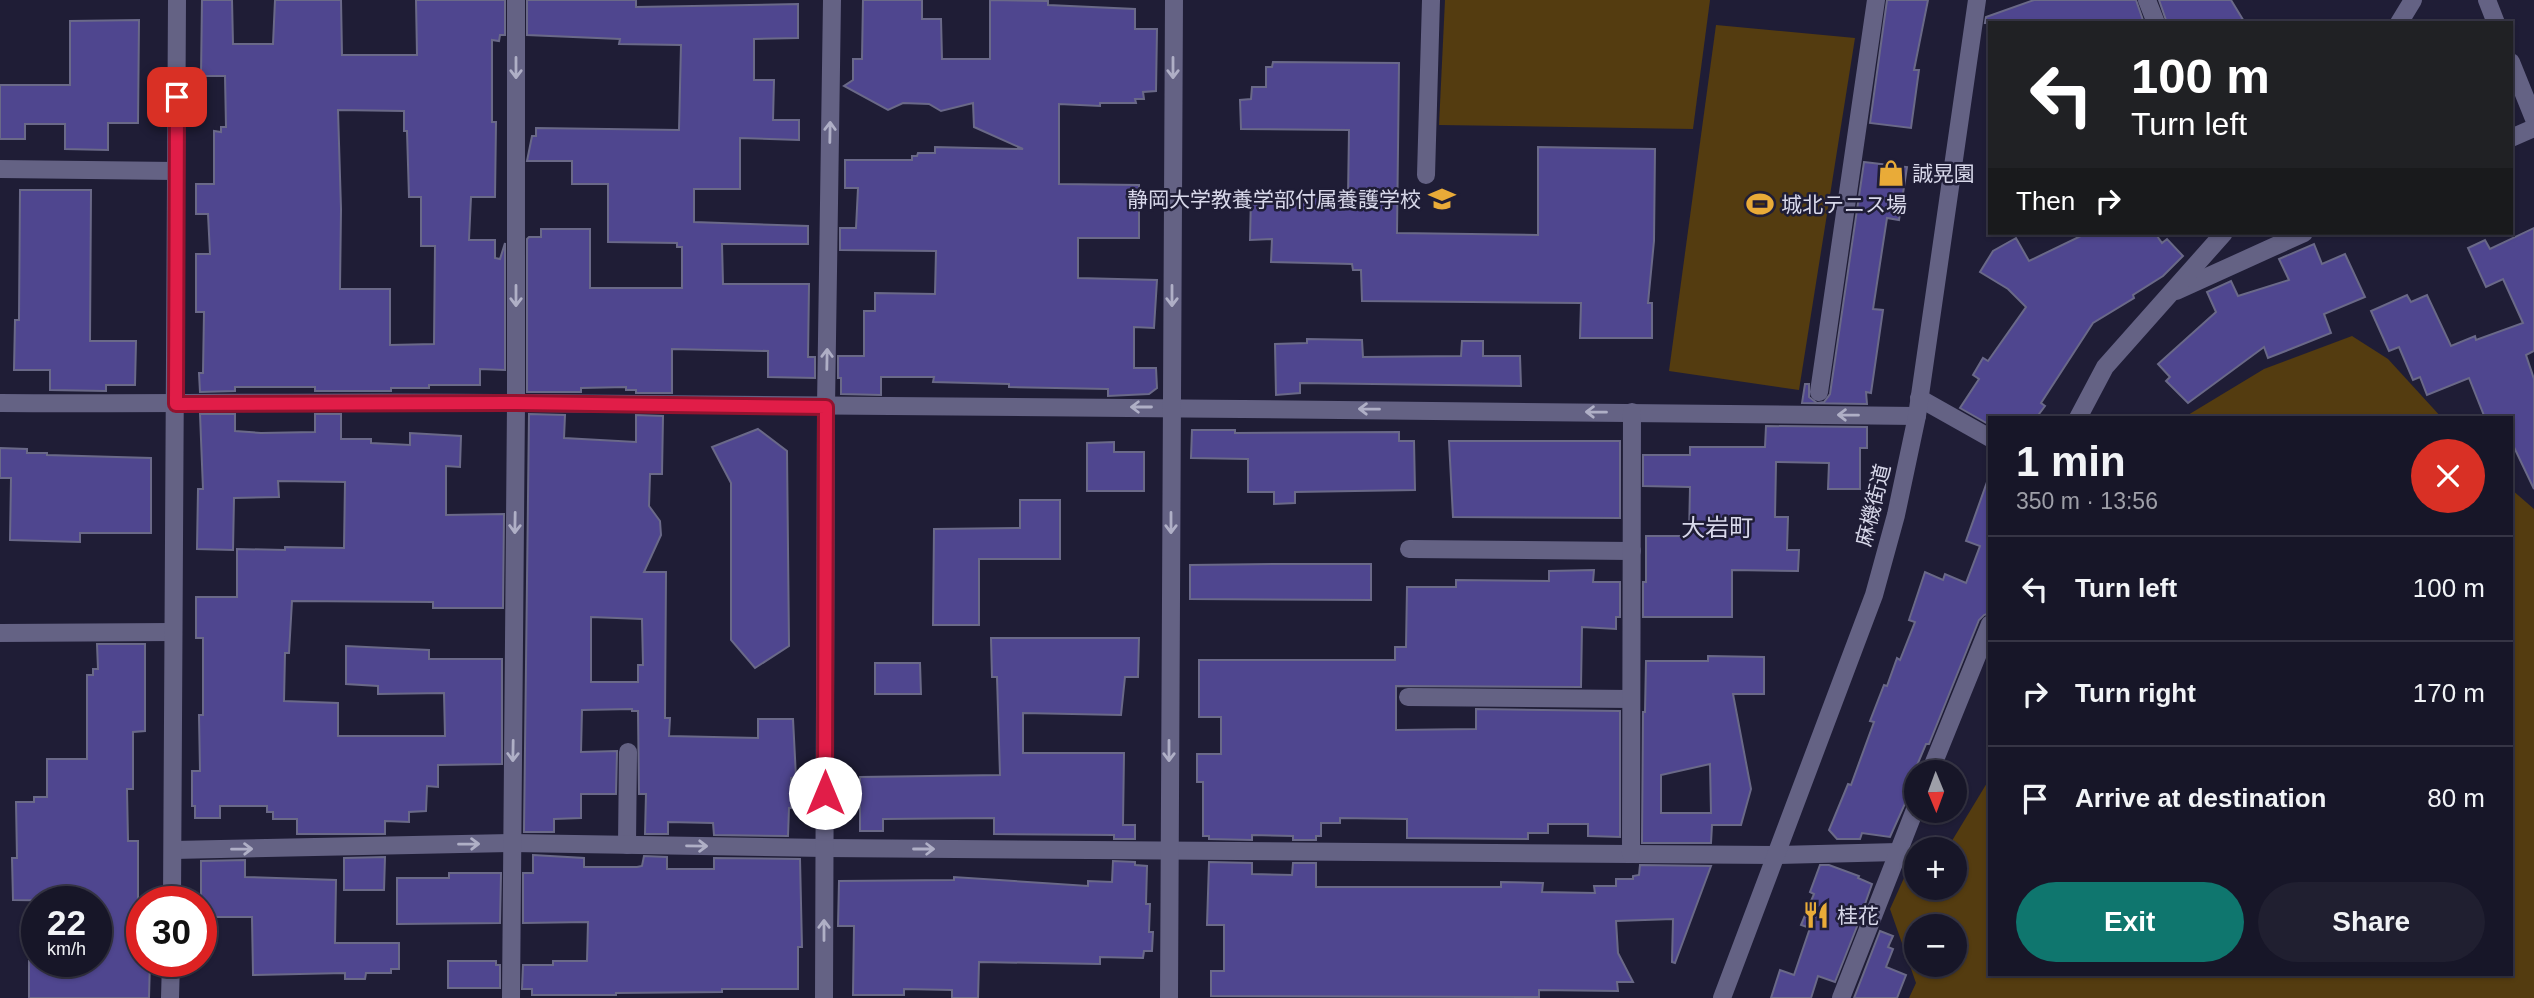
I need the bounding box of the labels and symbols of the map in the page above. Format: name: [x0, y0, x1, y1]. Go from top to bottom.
one-way arrow: [509, 56, 523, 79]
one-way arrow: [1166, 56, 1180, 79]
pin: [147, 67, 207, 127]
one-way arrow: [823, 121, 837, 144]
shop icon: 誠晃園: [1876, 158, 1906, 188]
place label: 誠晃園: [1912, 162, 1975, 185]
school or university icon: 静岡大学教養学部付属養護学校: [1427, 184, 1457, 214]
place label: 静岡大学教養学部付属養護学校: [1127, 188, 1421, 211]
sports icon: 城北テニス場: [1745, 189, 1775, 219]
place label: 城北テニス場: [1781, 193, 1907, 216]
one-way arrow: [509, 284, 523, 307]
one-way arrow: [1165, 284, 1179, 307]
one-way arrow: [820, 348, 834, 371]
one-way arrow: [1130, 400, 1153, 414]
one-way arrow: [1358, 402, 1381, 416]
one-way arrow: [1585, 405, 1608, 419]
one-way arrow: [1837, 408, 1860, 422]
street label: 麻機街道: [1852, 461, 1894, 549]
one-way arrow: [508, 511, 522, 534]
one-way arrow: [1164, 511, 1178, 534]
district label: 大岩町: [1681, 514, 1753, 541]
one-way arrow: [506, 739, 520, 762]
one-way arrow: [1162, 739, 1176, 762]
position arrow: [788, 756, 862, 830]
north arrow: [1904, 760, 1967, 822]
one-way arrow: [457, 837, 480, 851]
one-way arrow: [685, 839, 708, 853]
one-way arrow: [230, 842, 253, 855]
one-way arrow: [912, 842, 935, 856]
speed limit sign: 30: [126, 886, 217, 977]
restaurant icon: 桂花: [1801, 900, 1831, 930]
place label: 桂花: [1837, 904, 1879, 927]
one-way arrow: [817, 919, 831, 942]

